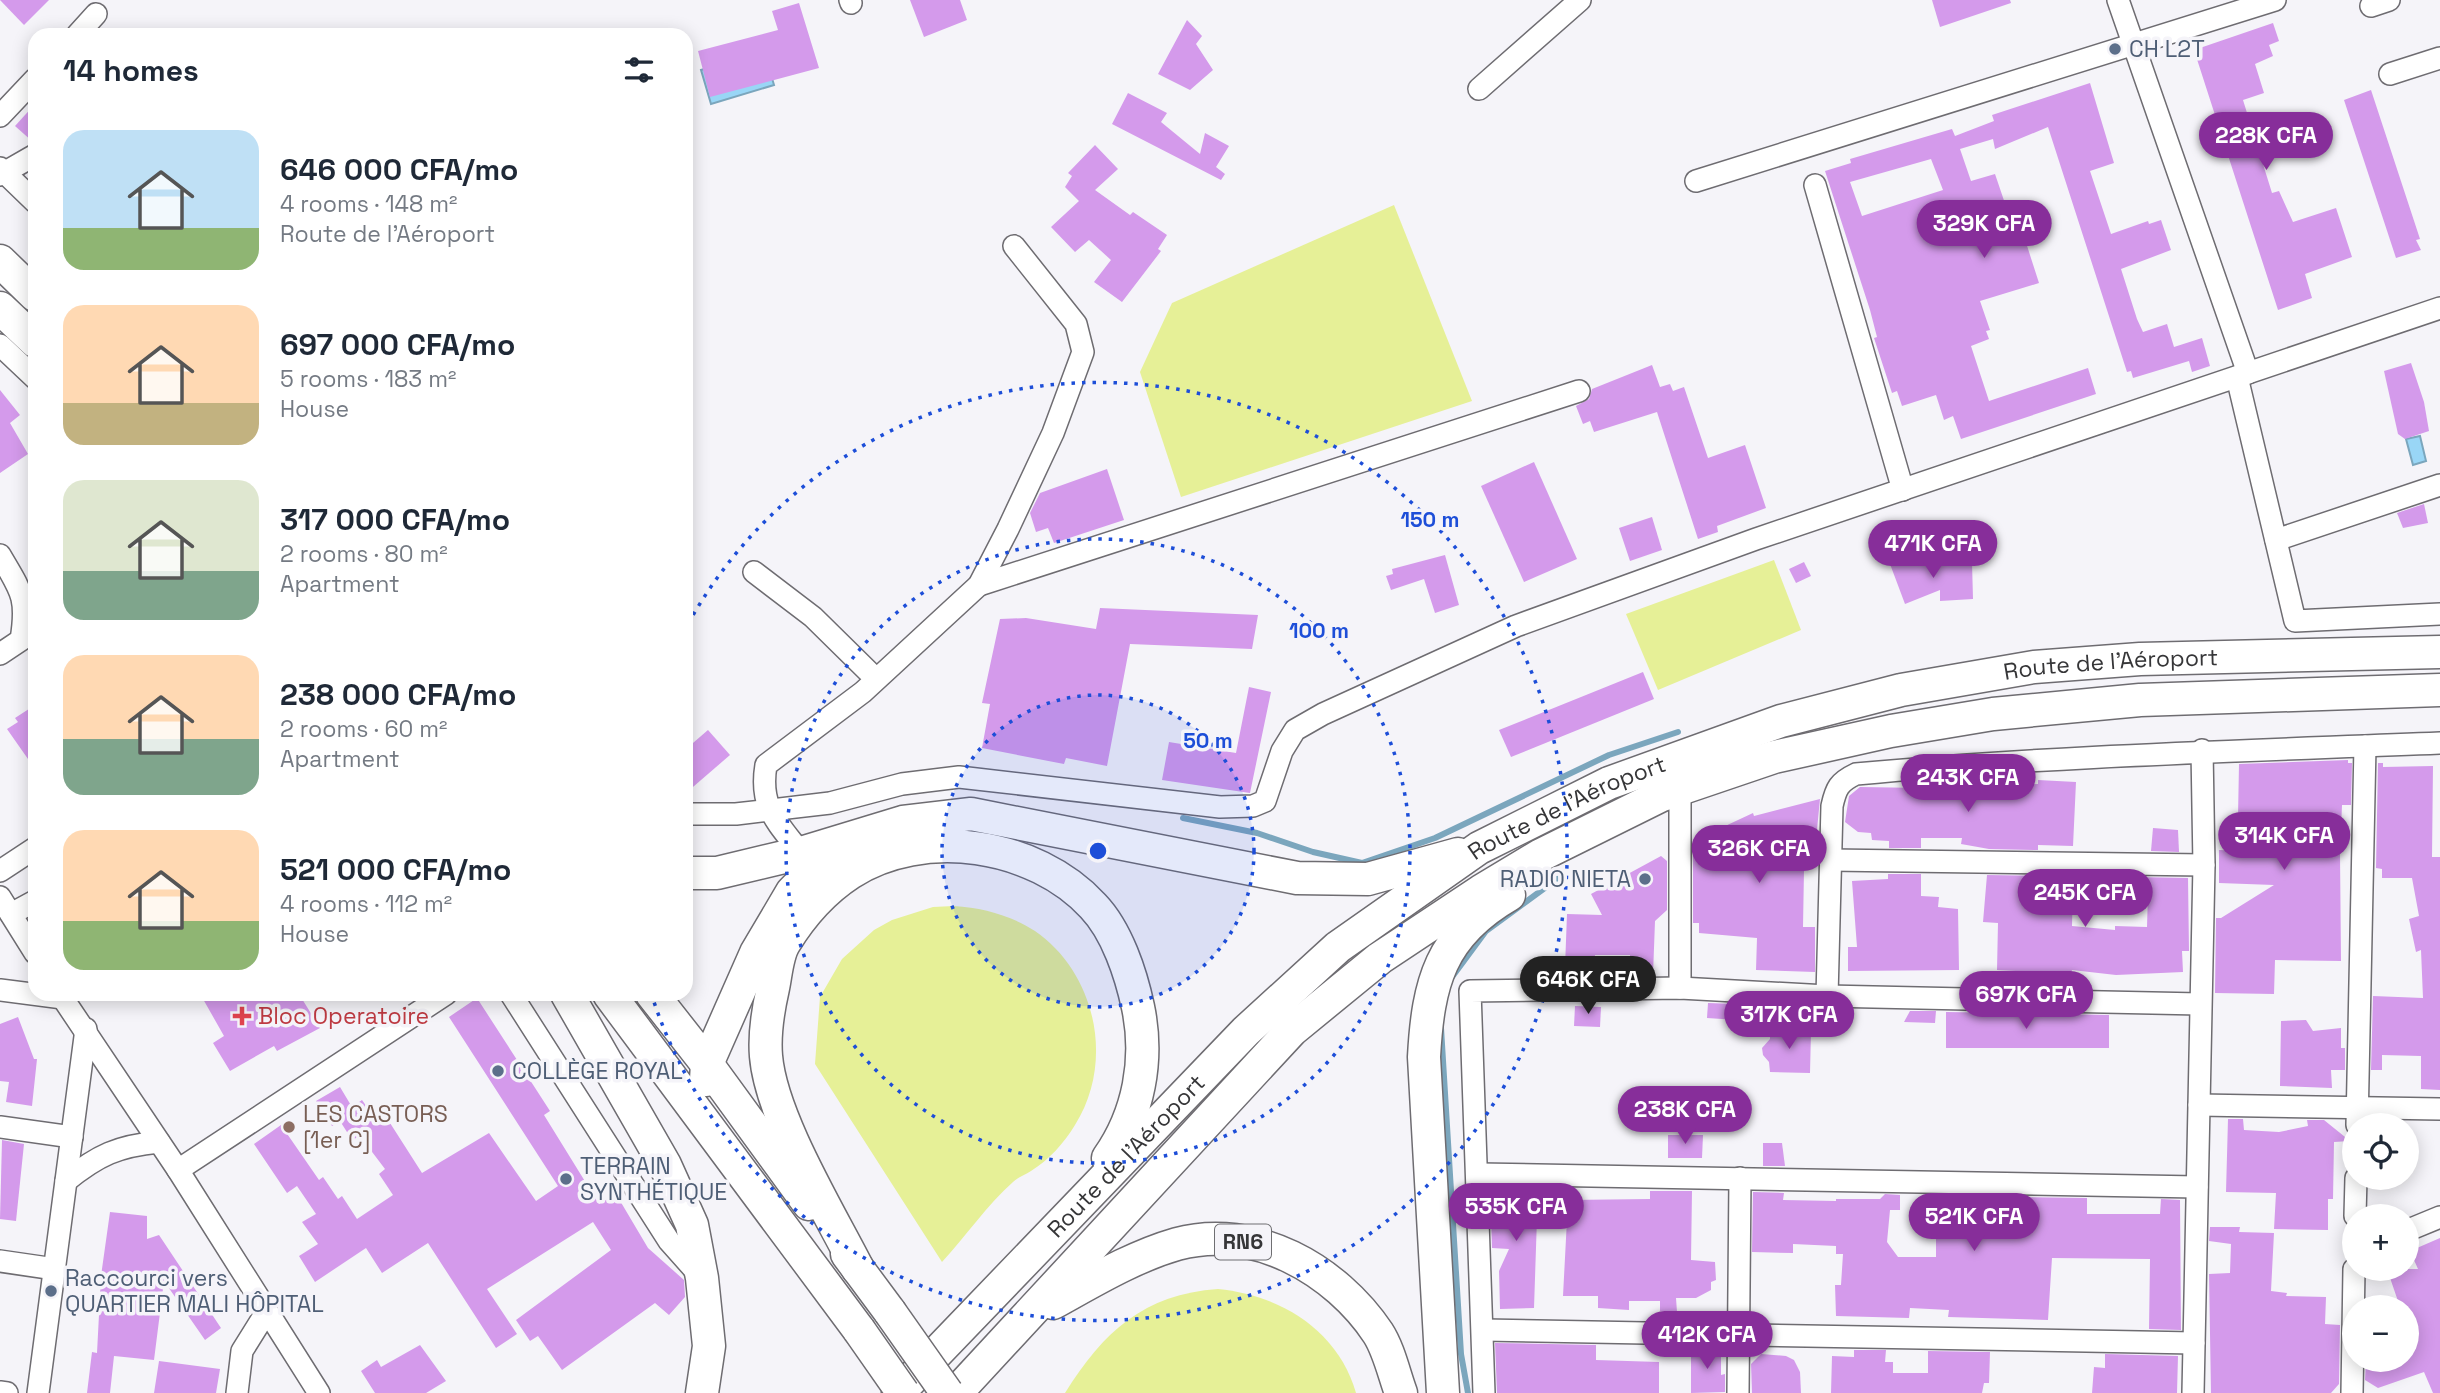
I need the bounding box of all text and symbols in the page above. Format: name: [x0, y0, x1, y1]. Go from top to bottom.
place label: CH L2T: [2129, 34, 2205, 64]
marker: CH L2T: [2107, 41, 2123, 57]
text: 14 homes: [63, 51, 199, 90]
icon: filters: [620, 51, 658, 89]
pin: 228K CFA: [2194, 113, 2338, 172]
text: 228K CFA: [2215, 120, 2317, 150]
text: 646 000 CFA/mo: [280, 150, 518, 189]
icon: home: [119, 158, 203, 242]
text: 4 rooms · 148 m²: [280, 189, 457, 219]
pin: 329K CFA: [1912, 201, 2056, 260]
text: 329K CFA: [1933, 208, 2035, 238]
text: Route de l'Aéroport: [280, 219, 495, 249]
text: 697 000 CFA/mo: [280, 325, 515, 364]
icon: home: [119, 333, 203, 417]
text: 5 rooms · 183 m²: [280, 364, 456, 394]
text: House: [280, 394, 349, 424]
text: 317 000 CFA/mo: [280, 500, 510, 539]
text: 150 m: [1401, 506, 1459, 533]
icon: home: [119, 508, 203, 592]
pin: 471K CFA: [1861, 520, 2005, 580]
text: 471K CFA: [1884, 528, 1982, 558]
text: 2 rooms · 80 m²: [280, 539, 448, 569]
text: Apartment: [280, 569, 400, 599]
text: 100 m: [1289, 617, 1349, 644]
street label: Route de l'Aéroport: [2001, 642, 2219, 687]
text: 238 000 CFA/mo: [280, 675, 516, 714]
icon: home: [119, 683, 203, 767]
text: 2 rooms · 60 m²: [280, 714, 447, 744]
text: 50 m: [1183, 727, 1233, 754]
text: Apartment: [280, 744, 400, 774]
street label: Route de l'Aéroport: [1462, 749, 1670, 866]
pin: 243K CFA: [1896, 754, 2040, 814]
text: 243K CFA: [1917, 762, 2019, 792]
pin: 314K CFA: [2212, 812, 2356, 872]
text: 314K CFA: [2234, 820, 2334, 850]
pin: 326K CFA: [1687, 826, 1831, 885]
text: 326K CFA: [1708, 833, 1810, 863]
centre of rings: [1086, 839, 1110, 863]
text: 521 000 CFA/mo: [280, 850, 511, 889]
icon: home: [119, 858, 203, 942]
place label: RADIO NIETA: [1500, 864, 1631, 894]
pin: 245K CFA: [2013, 870, 2157, 929]
marker: RADIO NIETA: [1637, 871, 1653, 887]
text: 245K CFA: [2034, 877, 2136, 907]
text: 4 rooms · 112 m²: [280, 889, 452, 919]
text: House: [280, 919, 349, 949]
pin: 646K CFA: [1516, 956, 1660, 1016]
text: 646K CFA: [1536, 964, 1640, 994]
pin: 697K CFA: [1954, 972, 2098, 1031]
text: 697K CFA: [1975, 979, 2077, 1009]
pin: 317K CFA: [1717, 992, 1861, 1051]
text: 317K CFA: [1740, 999, 1838, 1029]
place label: Bloc Operatoire: [258, 1001, 429, 1031]
marker: Bloc Operatoire: [232, 1006, 252, 1026]
place label: COLLÈGE ROYAL: [512, 1056, 683, 1086]
marker: COLLÈGE ROYAL: [490, 1063, 506, 1079]
street label: Route de l'Aéroport: [1041, 1068, 1211, 1244]
pin: 238K CFA: [1613, 1086, 1757, 1146]
text: 238K CFA: [1634, 1094, 1736, 1124]
place label: LES CASTORS [1er C]: [303, 1099, 448, 1155]
map controls: [2342, 1113, 2419, 1372]
button: locate: [2342, 1113, 2419, 1190]
marker: LES CASTORS [1er C]: [281, 1119, 297, 1135]
place label: TERRAIN SYNTHÉTIQUE: [580, 1151, 727, 1207]
marker: TERRAIN SYNTHÉTIQUE: [558, 1171, 574, 1187]
pin: 535K CFA: [1444, 1184, 1588, 1243]
text: 535K CFA: [1465, 1191, 1567, 1221]
pin: 521K CFA: [1902, 1194, 2046, 1253]
text: 521K CFA: [1925, 1201, 2023, 1231]
button: +: [2342, 1204, 2419, 1281]
road number: RN6: [1215, 1224, 1271, 1260]
place label: Raccourci vers QUARTIER MALI HÔPITAL: [65, 1263, 324, 1319]
marker: Raccourci vers QUARTIER MALI HÔPITAL: [43, 1283, 59, 1299]
button: −: [2342, 1295, 2419, 1372]
pin: 412K CFA: [1635, 1312, 1779, 1371]
text: 412K CFA: [1658, 1319, 1756, 1349]

